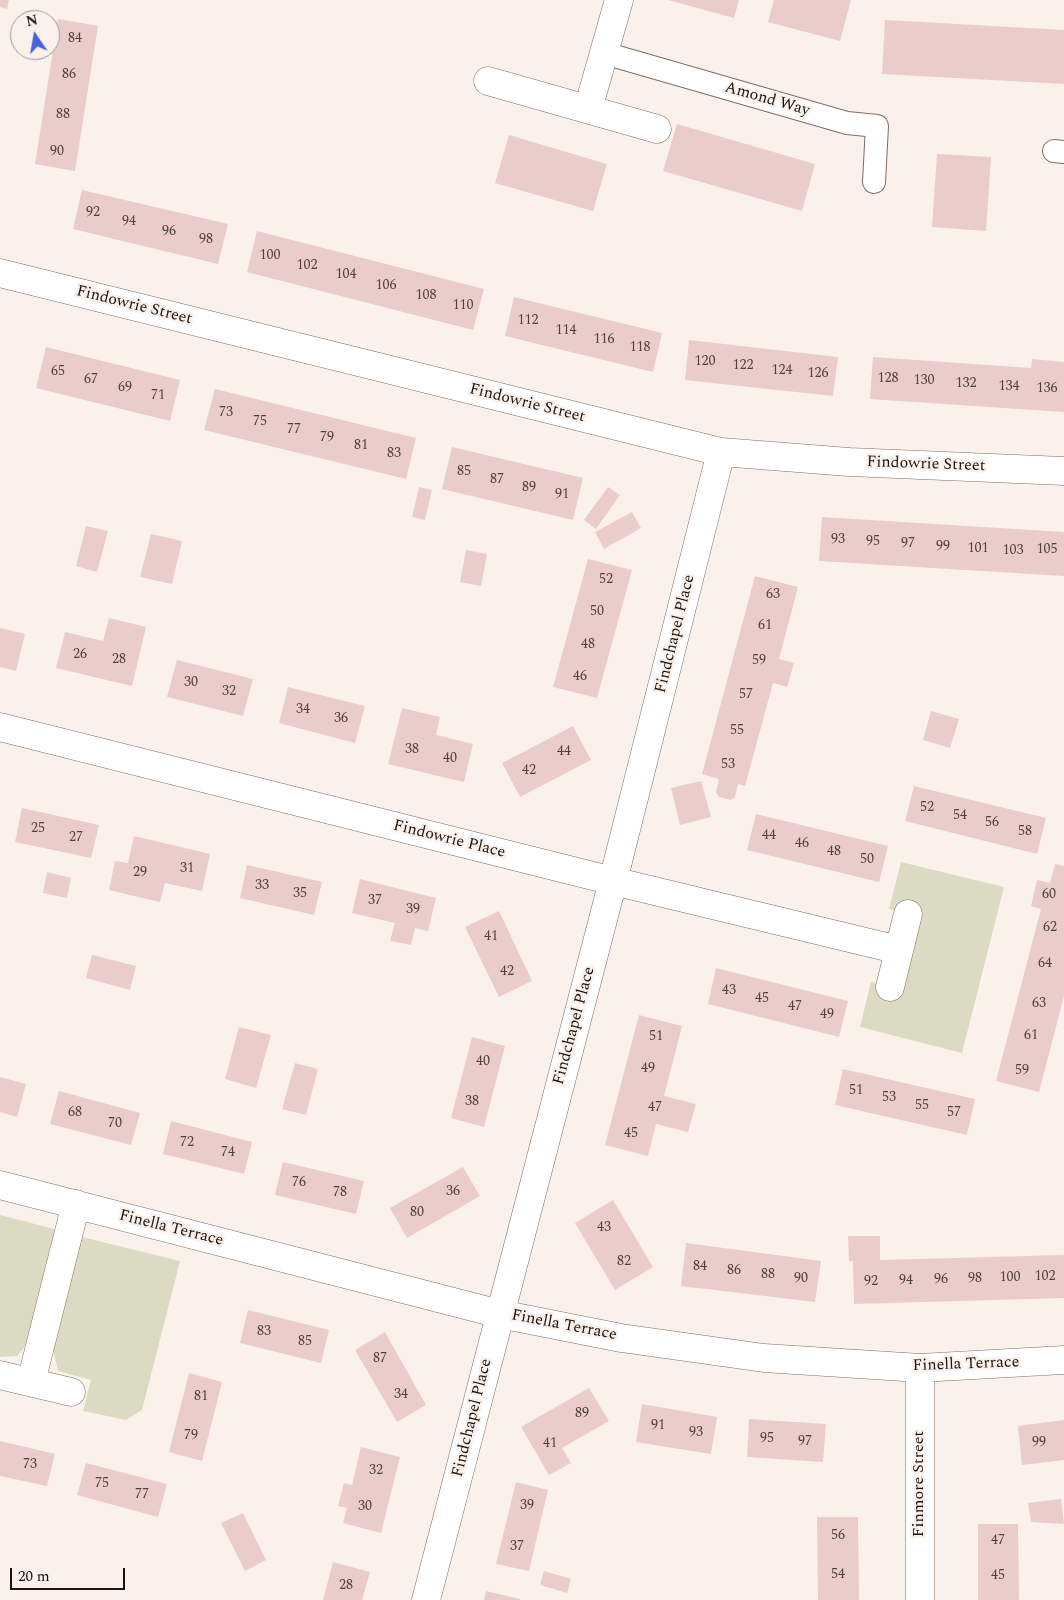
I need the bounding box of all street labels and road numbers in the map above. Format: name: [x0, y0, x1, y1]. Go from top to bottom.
street label: Amond Way: [722, 79, 812, 121]
street label: Findowrie Street: [74, 282, 194, 330]
street label: Findowrie Street: [467, 380, 587, 428]
street label: Findowrie Street: [866, 453, 986, 477]
street label: Findchapel Place: [652, 573, 700, 695]
street label: Findowrie Place: [391, 817, 507, 863]
street label: Findchapel Place: [550, 965, 600, 1087]
street label: Finella Terrace: [117, 1207, 225, 1251]
street label: Finella Terrace: [510, 1306, 618, 1346]
street label: Finella Terrace: [912, 1354, 1020, 1376]
street label: Findchapel Place: [449, 1357, 497, 1479]
street label: Finmore Street: [910, 1431, 930, 1537]

